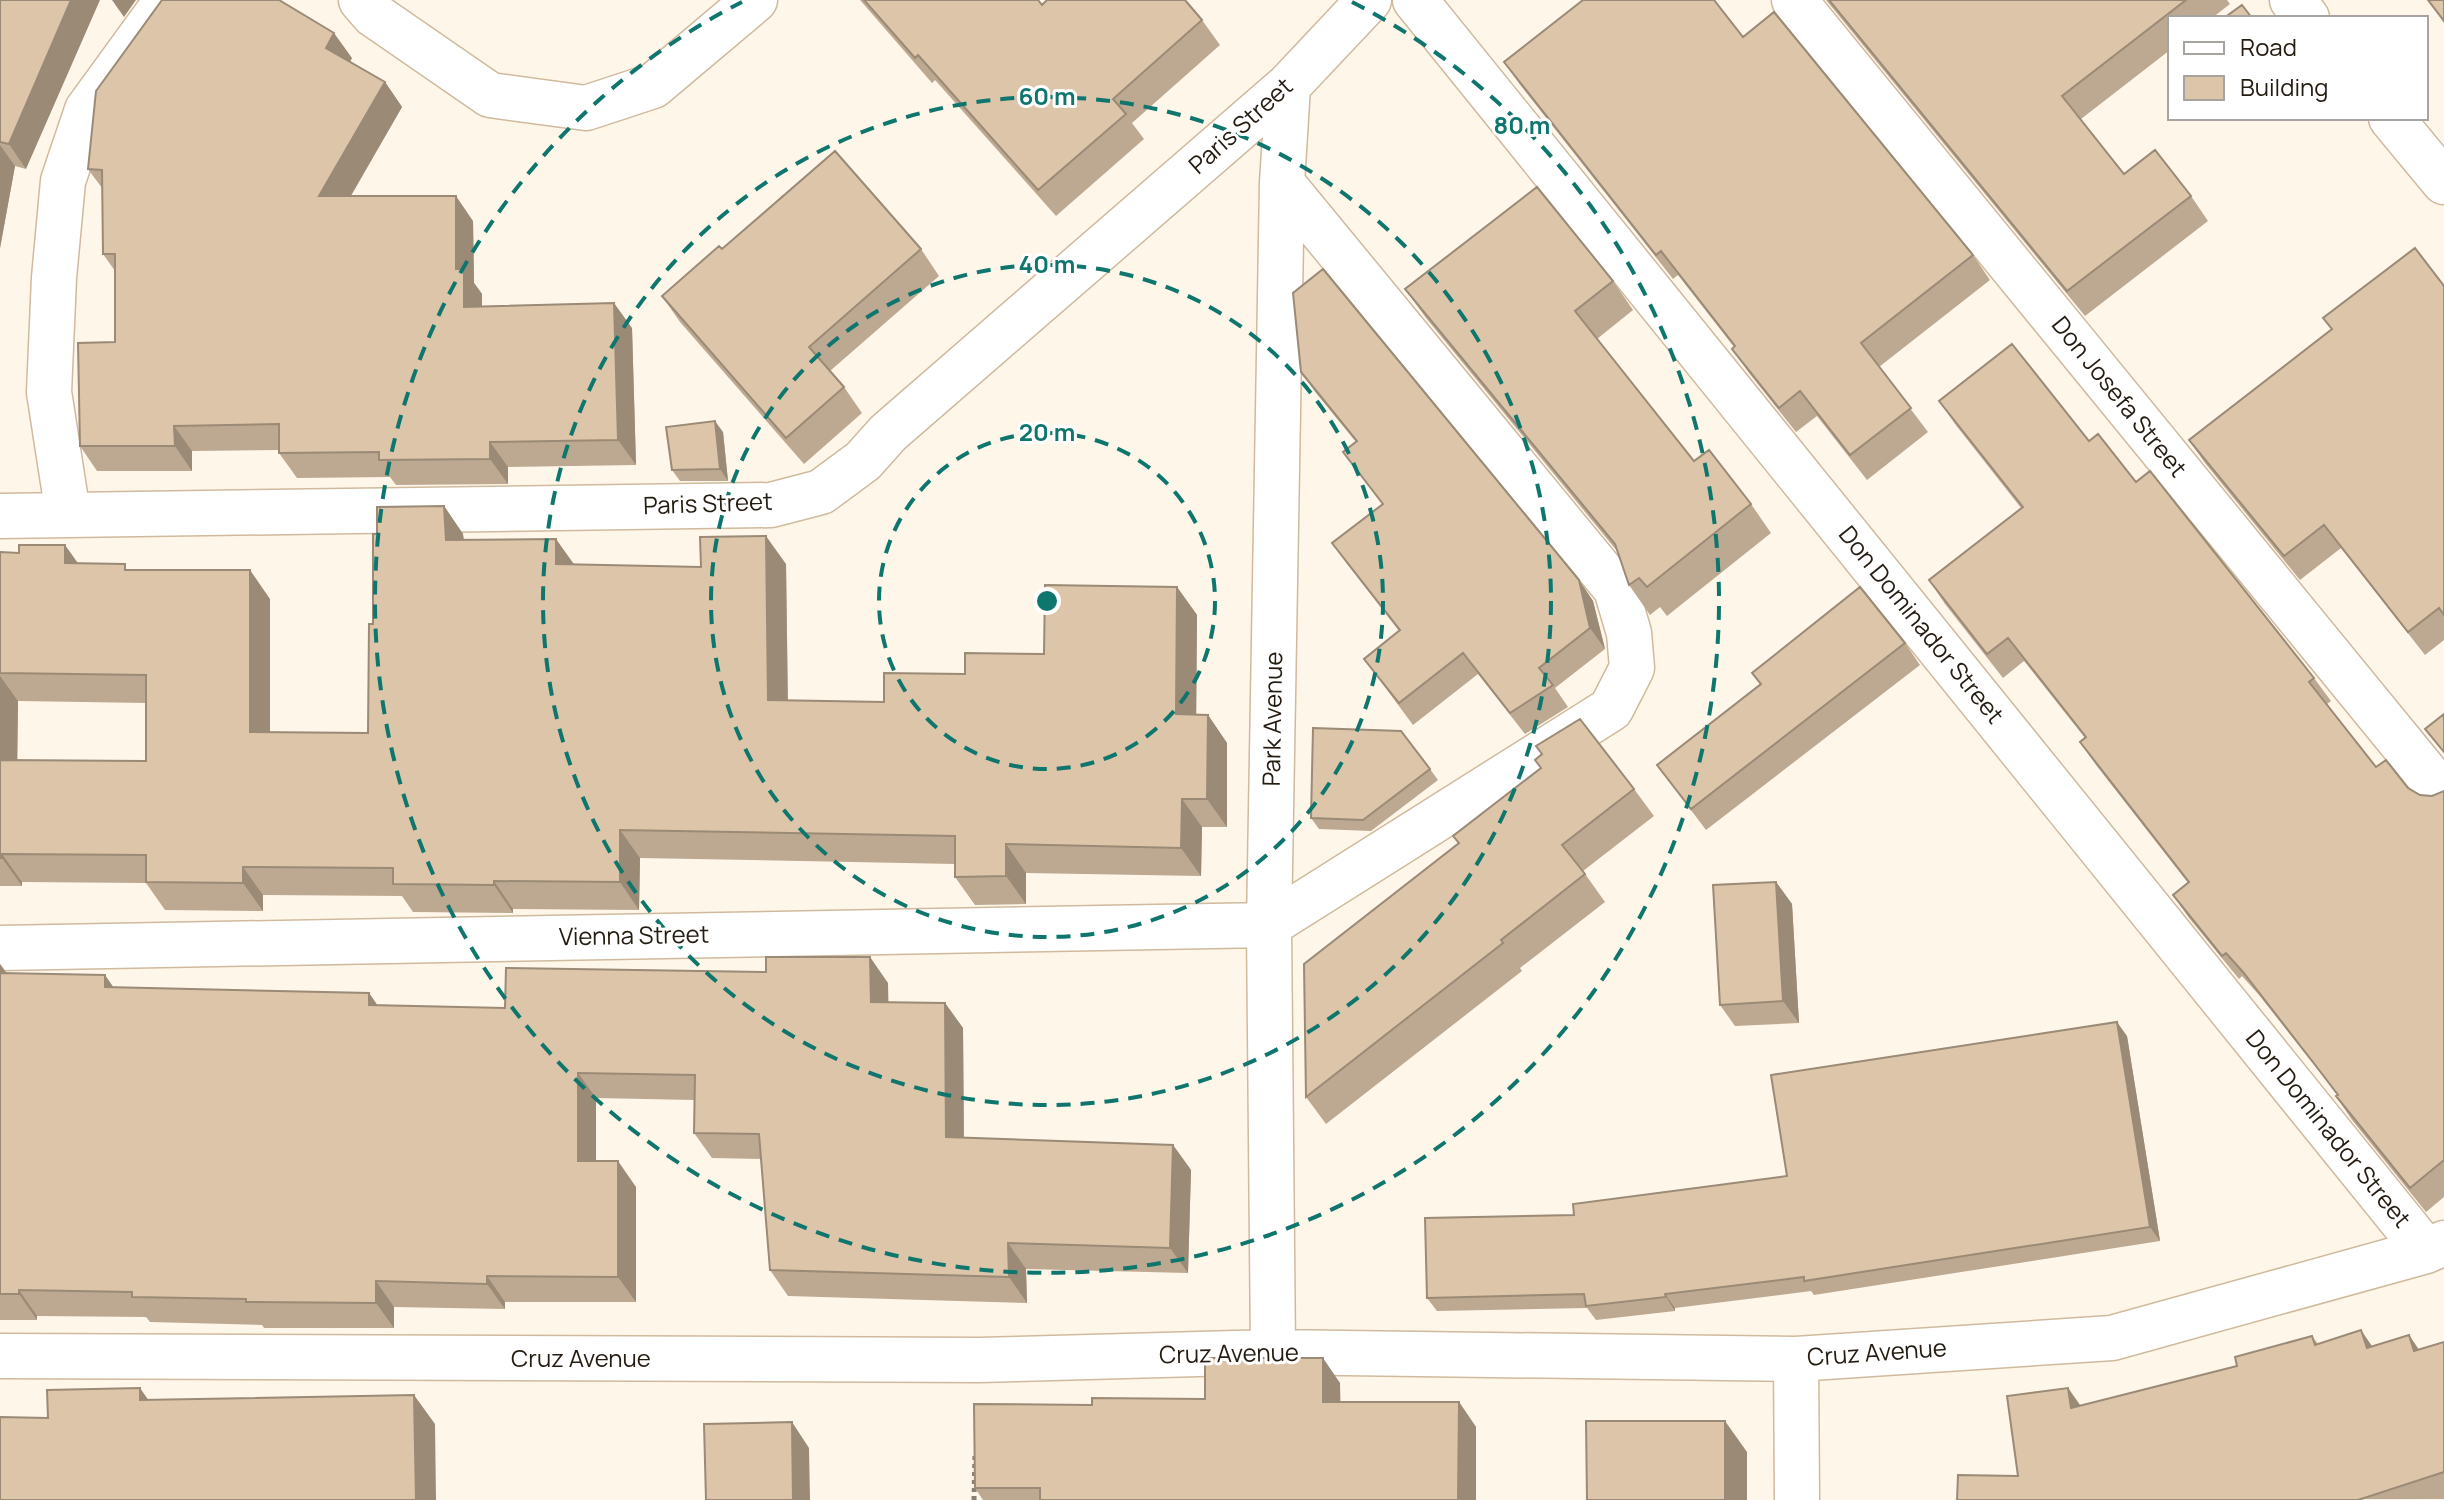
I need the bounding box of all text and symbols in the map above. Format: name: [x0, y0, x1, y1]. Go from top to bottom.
legend: [2168, 16, 2428, 120]
text: Road: [2240, 30, 2297, 63]
street label: Paris Street: [1181, 69, 1299, 180]
text: Building: [2240, 70, 2328, 103]
text: 60 m: [1018, 79, 1076, 112]
text: 80 m: [1494, 108, 1550, 141]
text: 40 m: [1019, 247, 1075, 280]
street label: Don Josefa Street: [2045, 309, 2195, 483]
text: 20 m: [1019, 415, 1075, 448]
street label: Paris Street: [643, 484, 773, 521]
street label: Don Dominador Street: [1832, 518, 2012, 730]
centre of rings: [1033, 587, 1061, 615]
street label: Park Avenue: [1254, 651, 1289, 787]
street label: Vienna Street: [558, 917, 709, 952]
street label: Don Dominador Street: [2239, 1022, 2419, 1234]
street label: Cruz Avenue: [1806, 1330, 1948, 1373]
street label: Cruz Avenue: [1159, 1335, 1299, 1370]
street label: Cruz Avenue: [511, 1341, 651, 1374]

